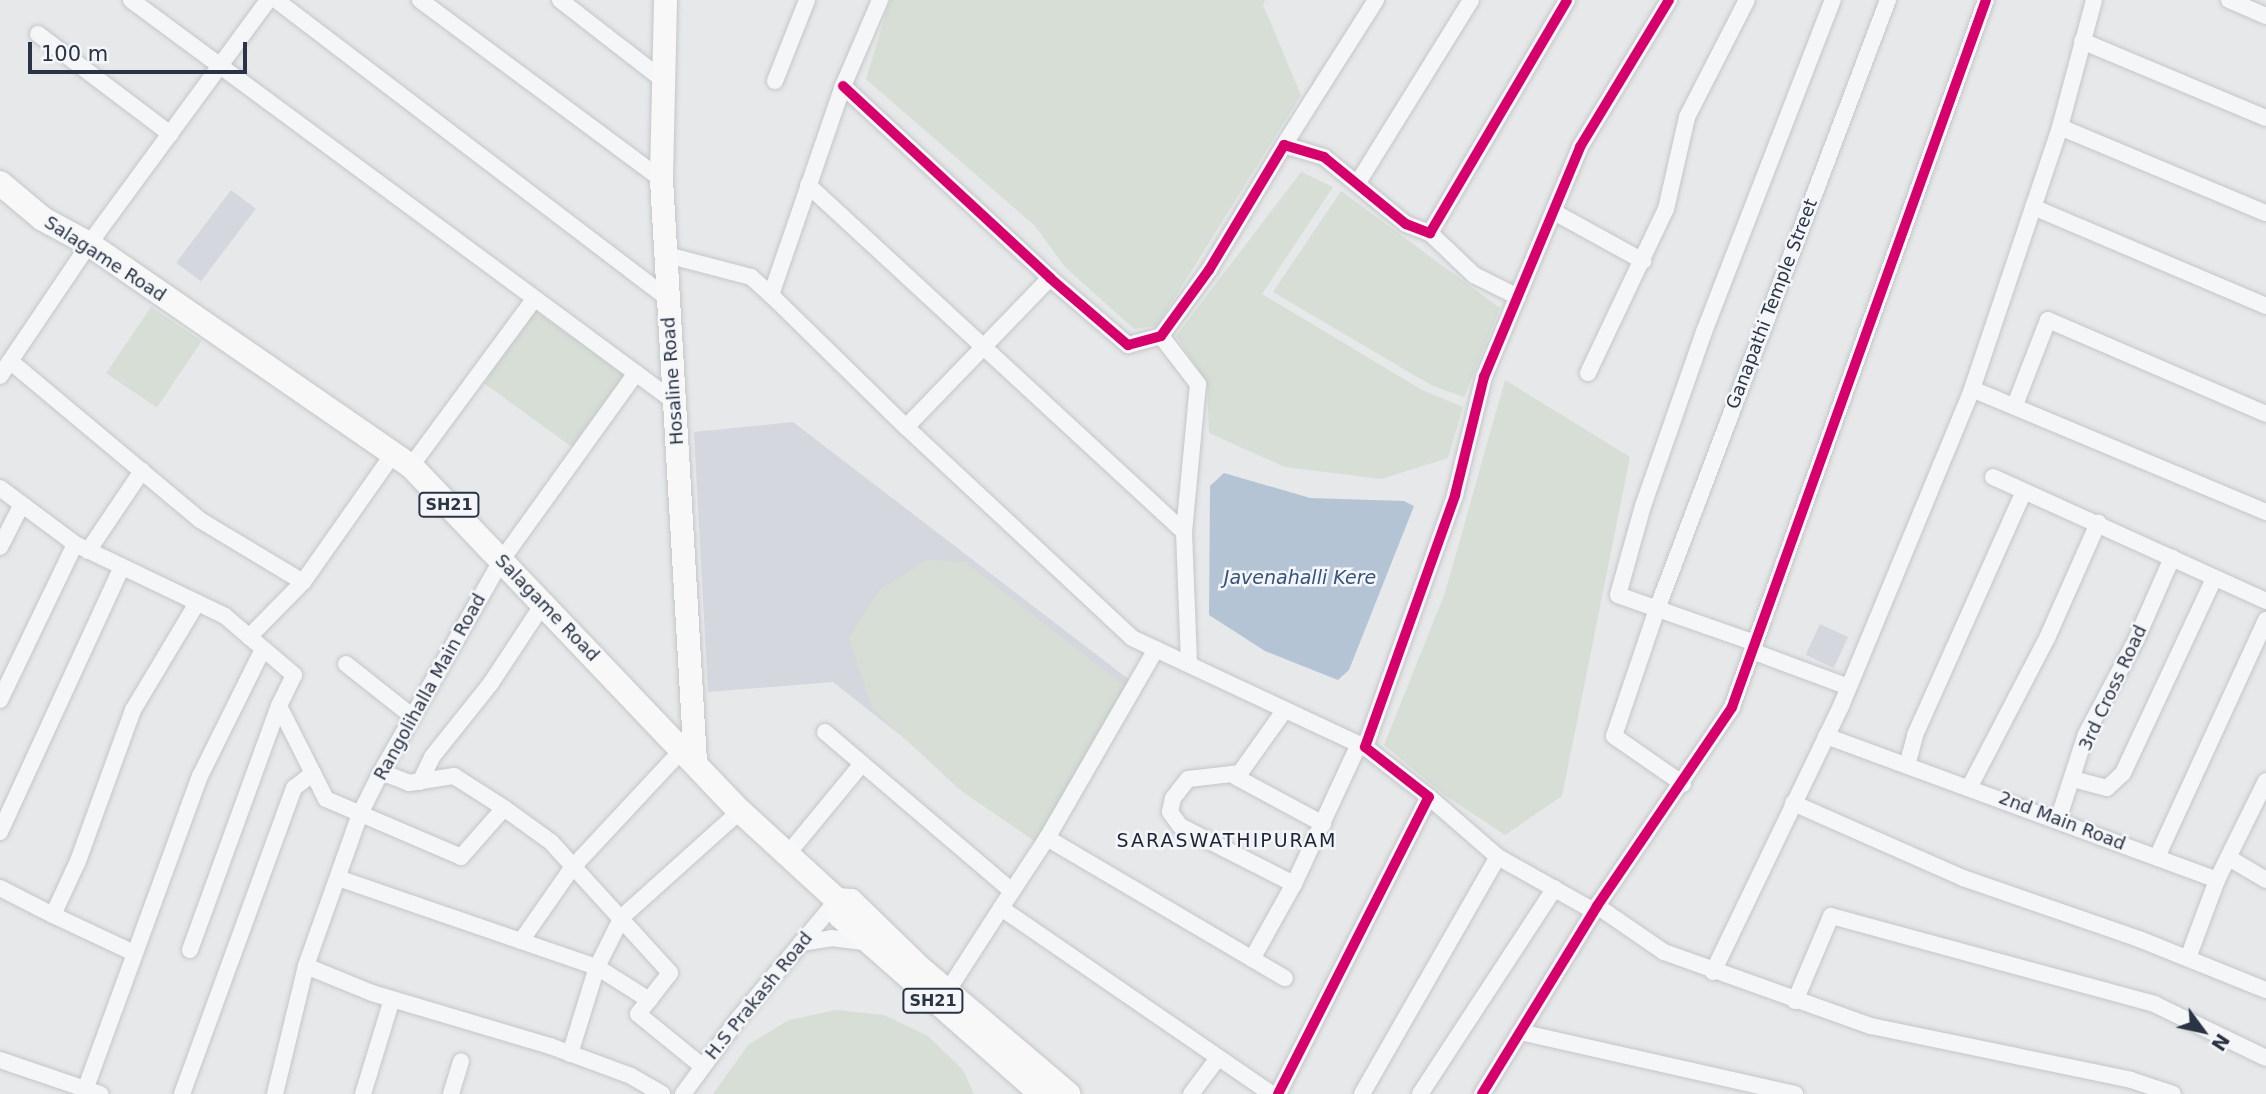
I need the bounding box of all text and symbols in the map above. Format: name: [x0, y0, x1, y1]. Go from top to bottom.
scale bar: [32, 28, 250, 72]
text: 100 m: [41, 42, 108, 66]
street label: Ganapathi Temple Street: [1722, 196, 1822, 412]
street label: Salagame Road: [40, 212, 170, 306]
street label: Hosaline Road: [658, 316, 688, 446]
road number: SH21: [418, 492, 480, 518]
street label: Salagame Road: [490, 550, 604, 666]
water label: Javenahalli Kere: [1224, 567, 1376, 589]
street label: Rangolihalla Main Road: [370, 590, 490, 784]
street label: 3rd Cross Road: [2074, 622, 2152, 754]
street label: 2nd Main Road: [1996, 787, 2128, 855]
district label: SARASWATHIPURAM: [1118, 830, 1336, 852]
street label: H.S Prakash Road: [701, 928, 817, 1064]
road number: SH21: [902, 988, 964, 1014]
north arrow: [2168, 996, 2238, 1066]
text: N: [2207, 1030, 2234, 1055]

